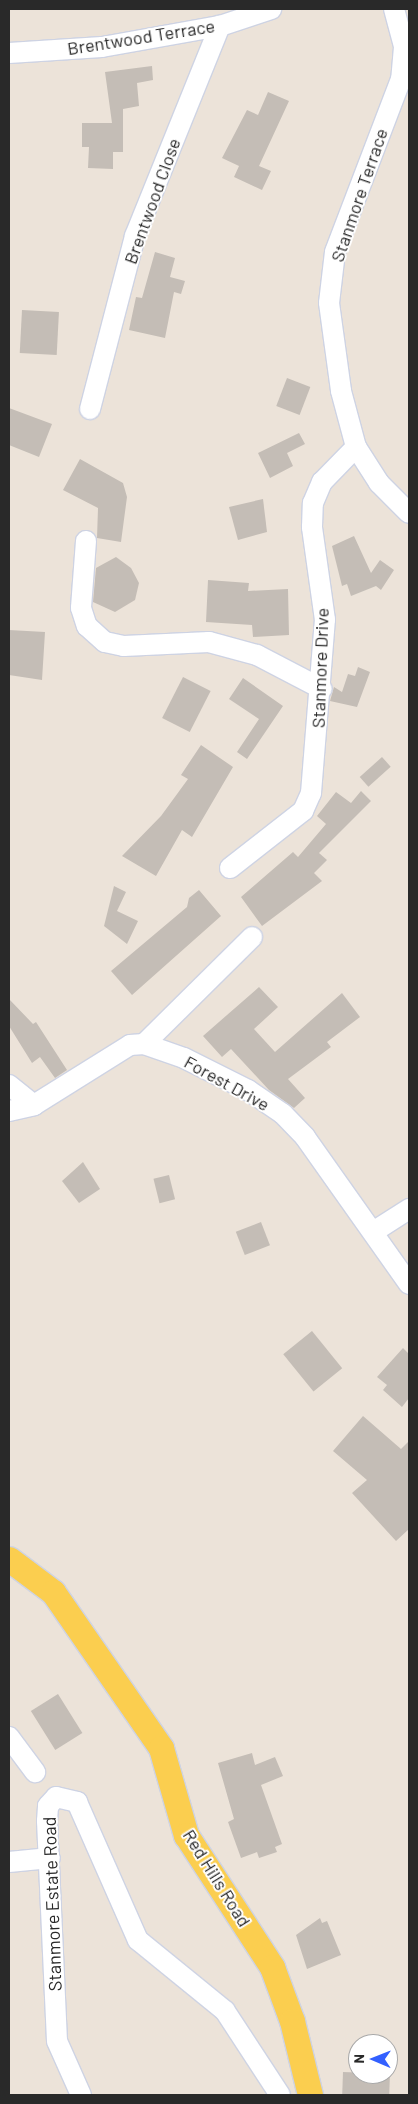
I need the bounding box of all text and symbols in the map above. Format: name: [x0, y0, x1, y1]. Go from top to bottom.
street label: Brentwood Terrace: [66, 15, 216, 59]
street label: Stanmore Terrace: [326, 125, 392, 265]
street label: Brentwood Close: [119, 135, 185, 267]
street label: Stanmore Drive: [307, 608, 333, 728]
street label: Forest Drive: [181, 1051, 273, 1115]
street label: Stanmore Estate Road: [38, 1816, 66, 1992]
street label: Red Hills Road: [179, 1825, 255, 1931]
north arrow: [348, 2034, 398, 2084]
text: N: [350, 2054, 367, 2064]

